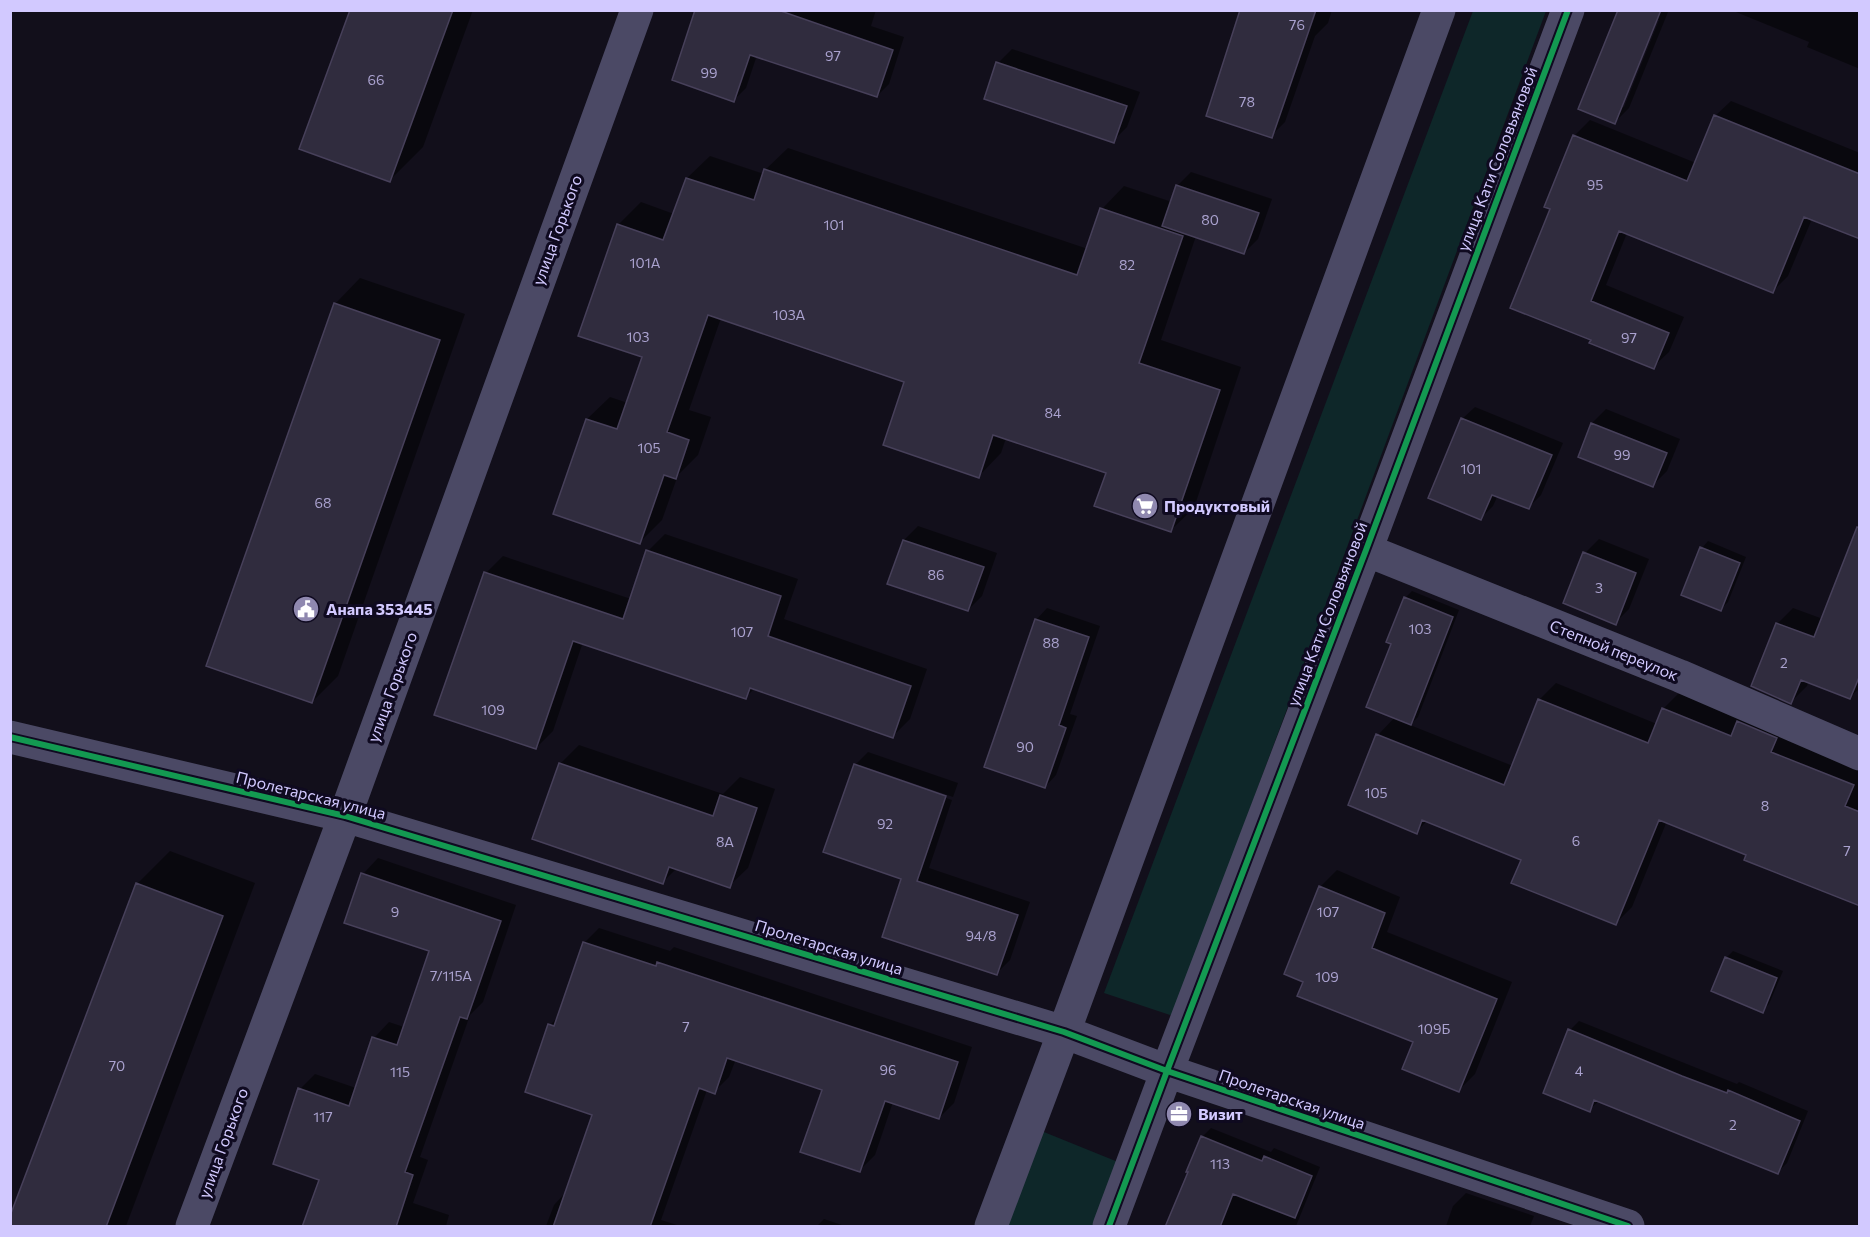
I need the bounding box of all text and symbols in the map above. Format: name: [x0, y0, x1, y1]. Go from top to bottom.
house number: 76: [1289, 16, 1305, 33]
house number: 97: [825, 47, 841, 64]
house number: 99: [701, 64, 718, 81]
street label: улица Кати Соловьяновой: [1453, 64, 1540, 254]
house number: 66: [368, 71, 385, 88]
house number: 78: [1239, 93, 1255, 110]
street label: улица Горького: [528, 172, 585, 288]
house number: 95: [1587, 176, 1603, 193]
house number: 80: [1201, 211, 1219, 228]
house number: 101: [823, 216, 845, 233]
house number: 101А: [630, 254, 661, 271]
house number: 82: [1119, 256, 1135, 273]
house number: 103А: [773, 306, 806, 323]
house number: 103: [626, 328, 650, 345]
house number: 97: [1621, 329, 1637, 346]
house number: 84: [1045, 404, 1062, 421]
house number: 105: [637, 439, 661, 456]
house number: 99: [1614, 446, 1631, 463]
house number: 101: [1460, 460, 1482, 477]
supermarket icon: Продуктовый: [1130, 491, 1160, 521]
house number: 68: [315, 494, 332, 511]
place label: Продуктовый: [1164, 496, 1270, 515]
street label: улица Кати Соловьяновой: [1283, 519, 1370, 709]
house number: 86: [928, 566, 945, 583]
house number: 3: [1595, 579, 1603, 596]
public building icon: Анапа 353445: [291, 594, 321, 624]
place label: Анапа 353445: [326, 599, 433, 618]
street label: Степной переулок: [1547, 615, 1682, 684]
house number: 103: [1408, 620, 1432, 637]
house number: 107: [731, 623, 753, 640]
street label: улица Горького: [363, 629, 420, 745]
house number: 88: [1043, 634, 1060, 651]
house number: 2: [1780, 654, 1788, 671]
house number: 109: [481, 701, 505, 718]
house number: 90: [1016, 738, 1034, 755]
street label: Пролетарская улица: [234, 767, 388, 822]
house number: 105: [1364, 784, 1388, 801]
house number: 8: [1761, 797, 1769, 814]
house number: 92: [877, 815, 893, 832]
house number: 6: [1572, 832, 1580, 849]
house number: 8А: [716, 833, 734, 850]
house number: 7: [1843, 842, 1851, 859]
house number: 9: [391, 903, 399, 920]
house number: 107: [1317, 903, 1339, 920]
street label: Пролетарская улица: [753, 915, 905, 978]
house number: 94/8: [965, 927, 997, 944]
house number: 7/115А: [430, 967, 472, 984]
house number: 109: [1315, 968, 1339, 985]
house number: 7: [682, 1018, 690, 1035]
house number: 109Б: [1418, 1020, 1450, 1037]
house number: 70: [109, 1057, 125, 1074]
house number: 96: [880, 1061, 897, 1078]
house number: 4: [1575, 1062, 1584, 1079]
house number: 115: [390, 1063, 410, 1080]
street label: Пролетарская улица: [1216, 1065, 1368, 1133]
street label: улица Горького: [194, 1085, 251, 1201]
office icon: Визит: [1164, 1099, 1194, 1129]
place label: Визит: [1198, 1104, 1243, 1123]
house number: 117: [313, 1108, 333, 1125]
house number: 2: [1729, 1116, 1737, 1133]
house number: 113: [1210, 1155, 1230, 1172]

